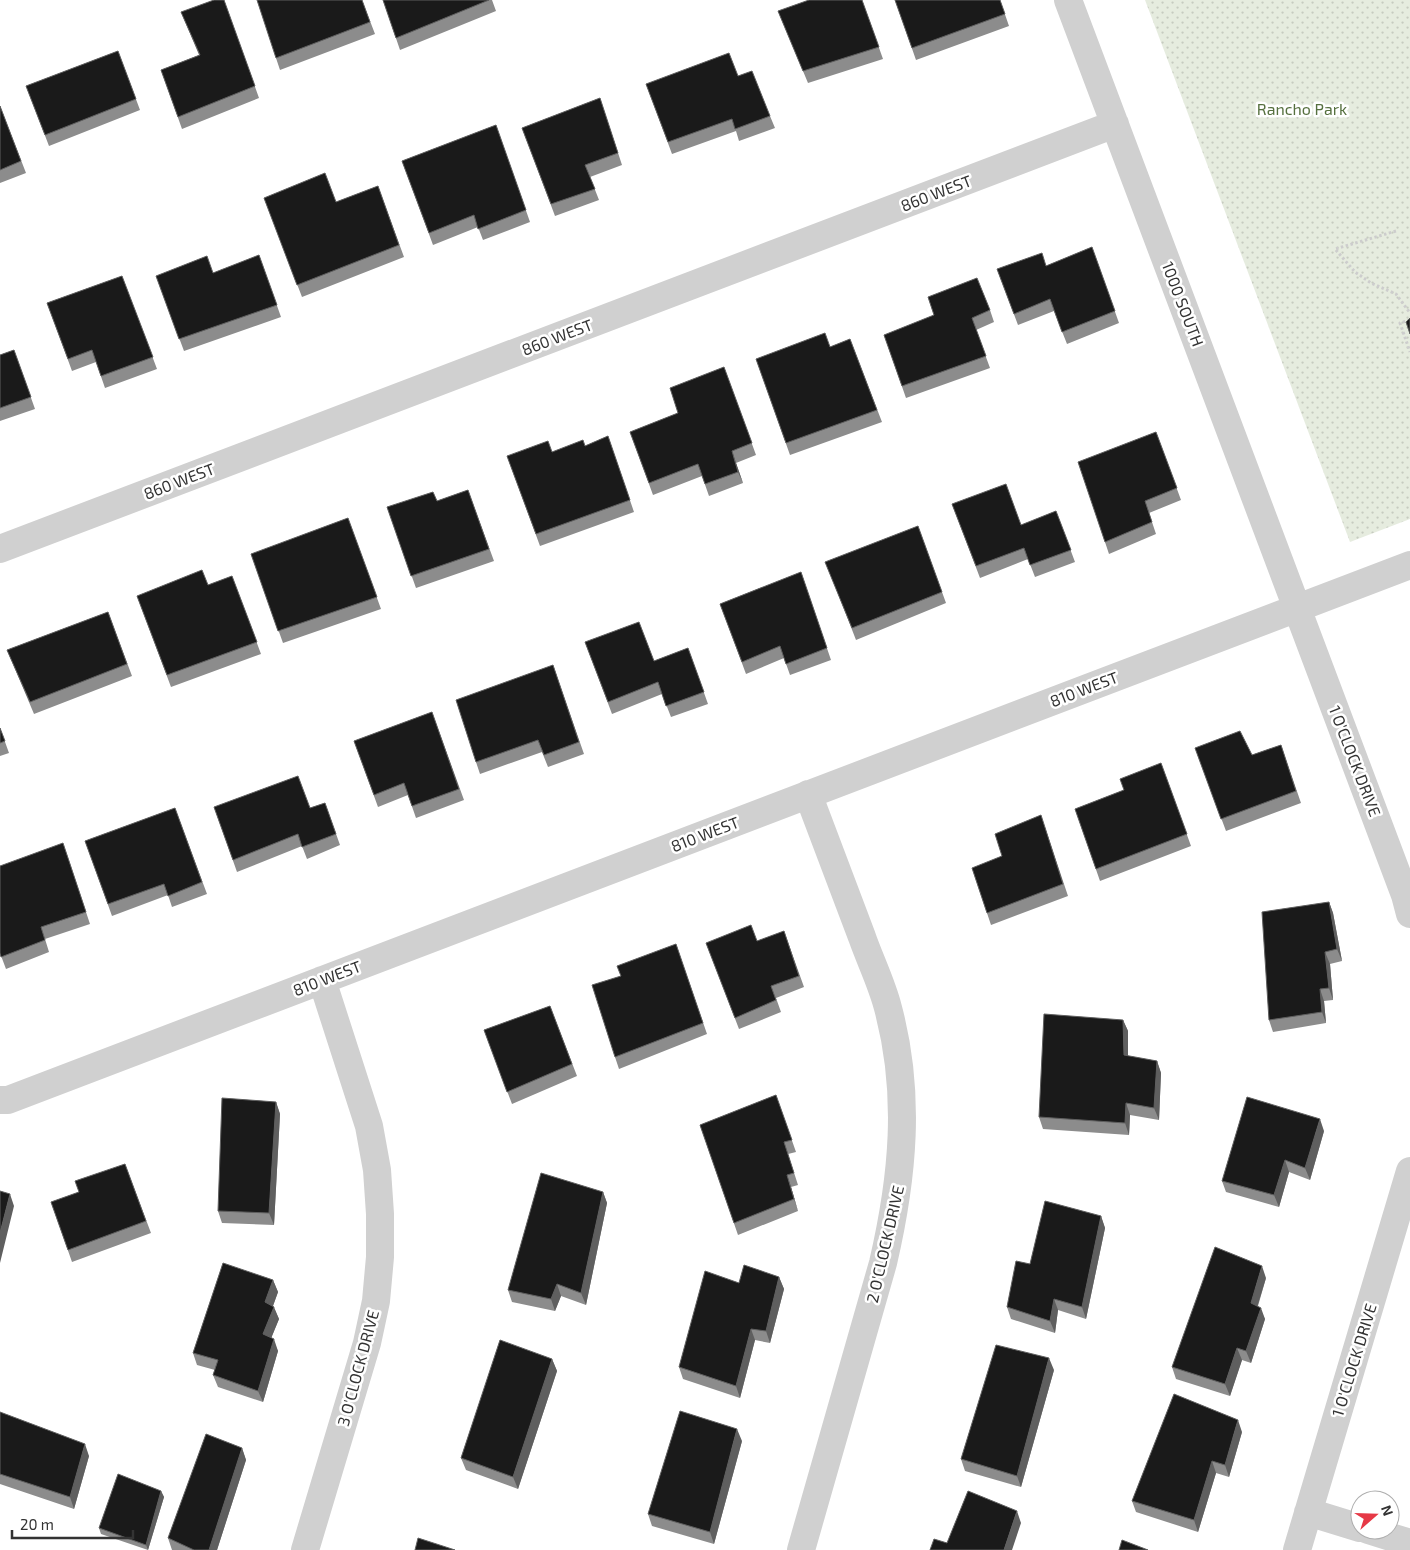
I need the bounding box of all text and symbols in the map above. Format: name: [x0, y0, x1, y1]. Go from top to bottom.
park label: Rancho Park: [1257, 99, 1347, 118]
street label: 860 WEST: [898, 170, 974, 215]
street label: 1000 SOUTH: [1159, 259, 1208, 349]
street label: 860 WEST: [519, 314, 595, 359]
street label: 860 WEST: [141, 458, 217, 503]
street label: 810 WEST: [1047, 667, 1121, 710]
street label: 1 O'CLOCK DRIVE: [1326, 703, 1385, 819]
street label: 810 WEST: [668, 812, 742, 855]
street label: 810 WEST: [290, 956, 364, 999]
street label: 2 O'CLOCK DRIVE: [862, 1183, 907, 1304]
street label: 1 O'CLOCK DRIVE: [1327, 1301, 1380, 1419]
street label: 3 O'CLOCK DRIVE: [333, 1308, 382, 1428]
north arrow: [1350, 1490, 1400, 1540]
text: N: [1378, 1503, 1397, 1518]
scale bar: [12, 1508, 134, 1540]
text: 20 m: [20, 1515, 54, 1533]

